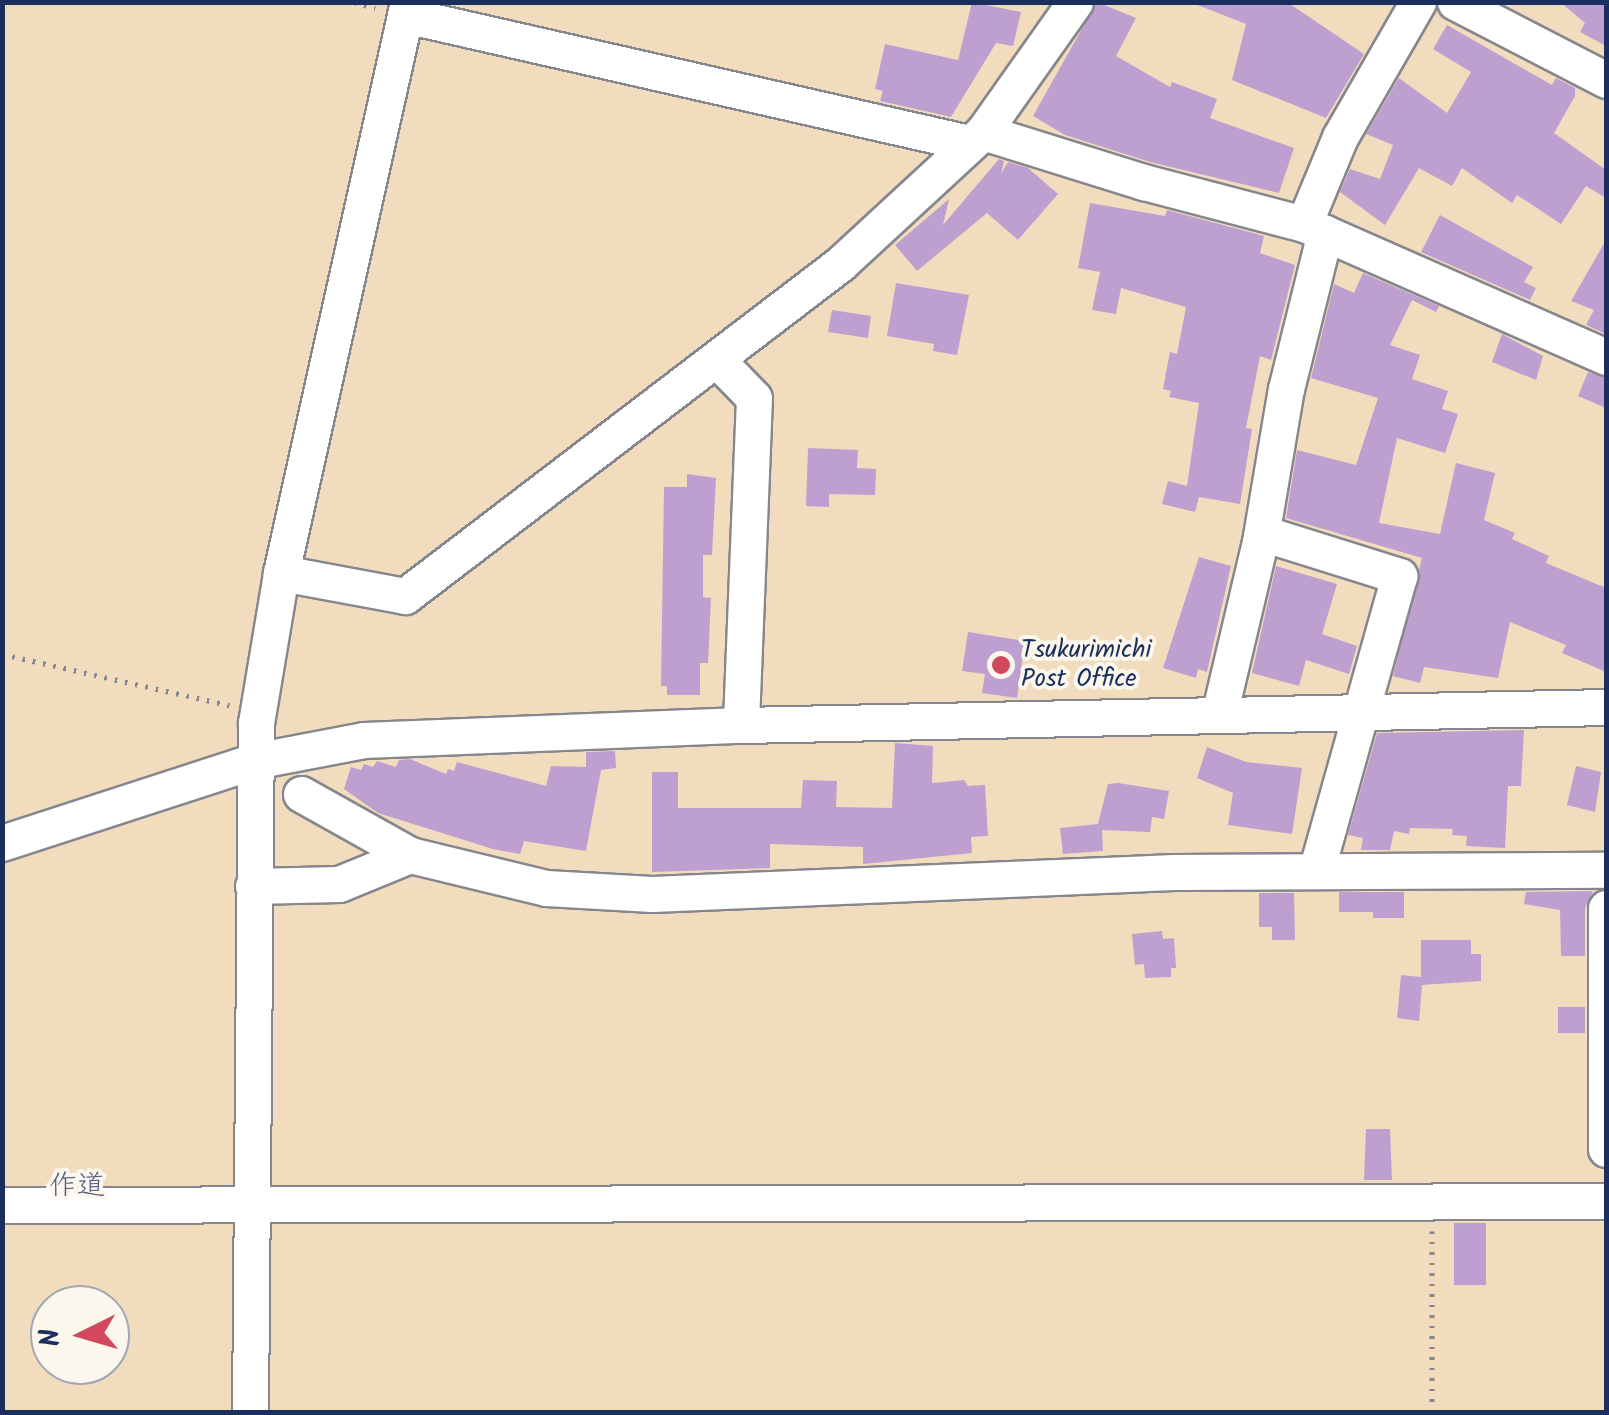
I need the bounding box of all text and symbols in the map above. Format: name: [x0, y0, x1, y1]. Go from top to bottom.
place label: Tsukurimichi Post Office: [1021, 636, 1151, 695]
marker: Tsukurimichi Post Office: [990, 654, 1012, 676]
district label: 作道: [49, 1170, 105, 1204]
north arrow: [30, 1285, 130, 1385]
text: N: [28, 1327, 75, 1348]

